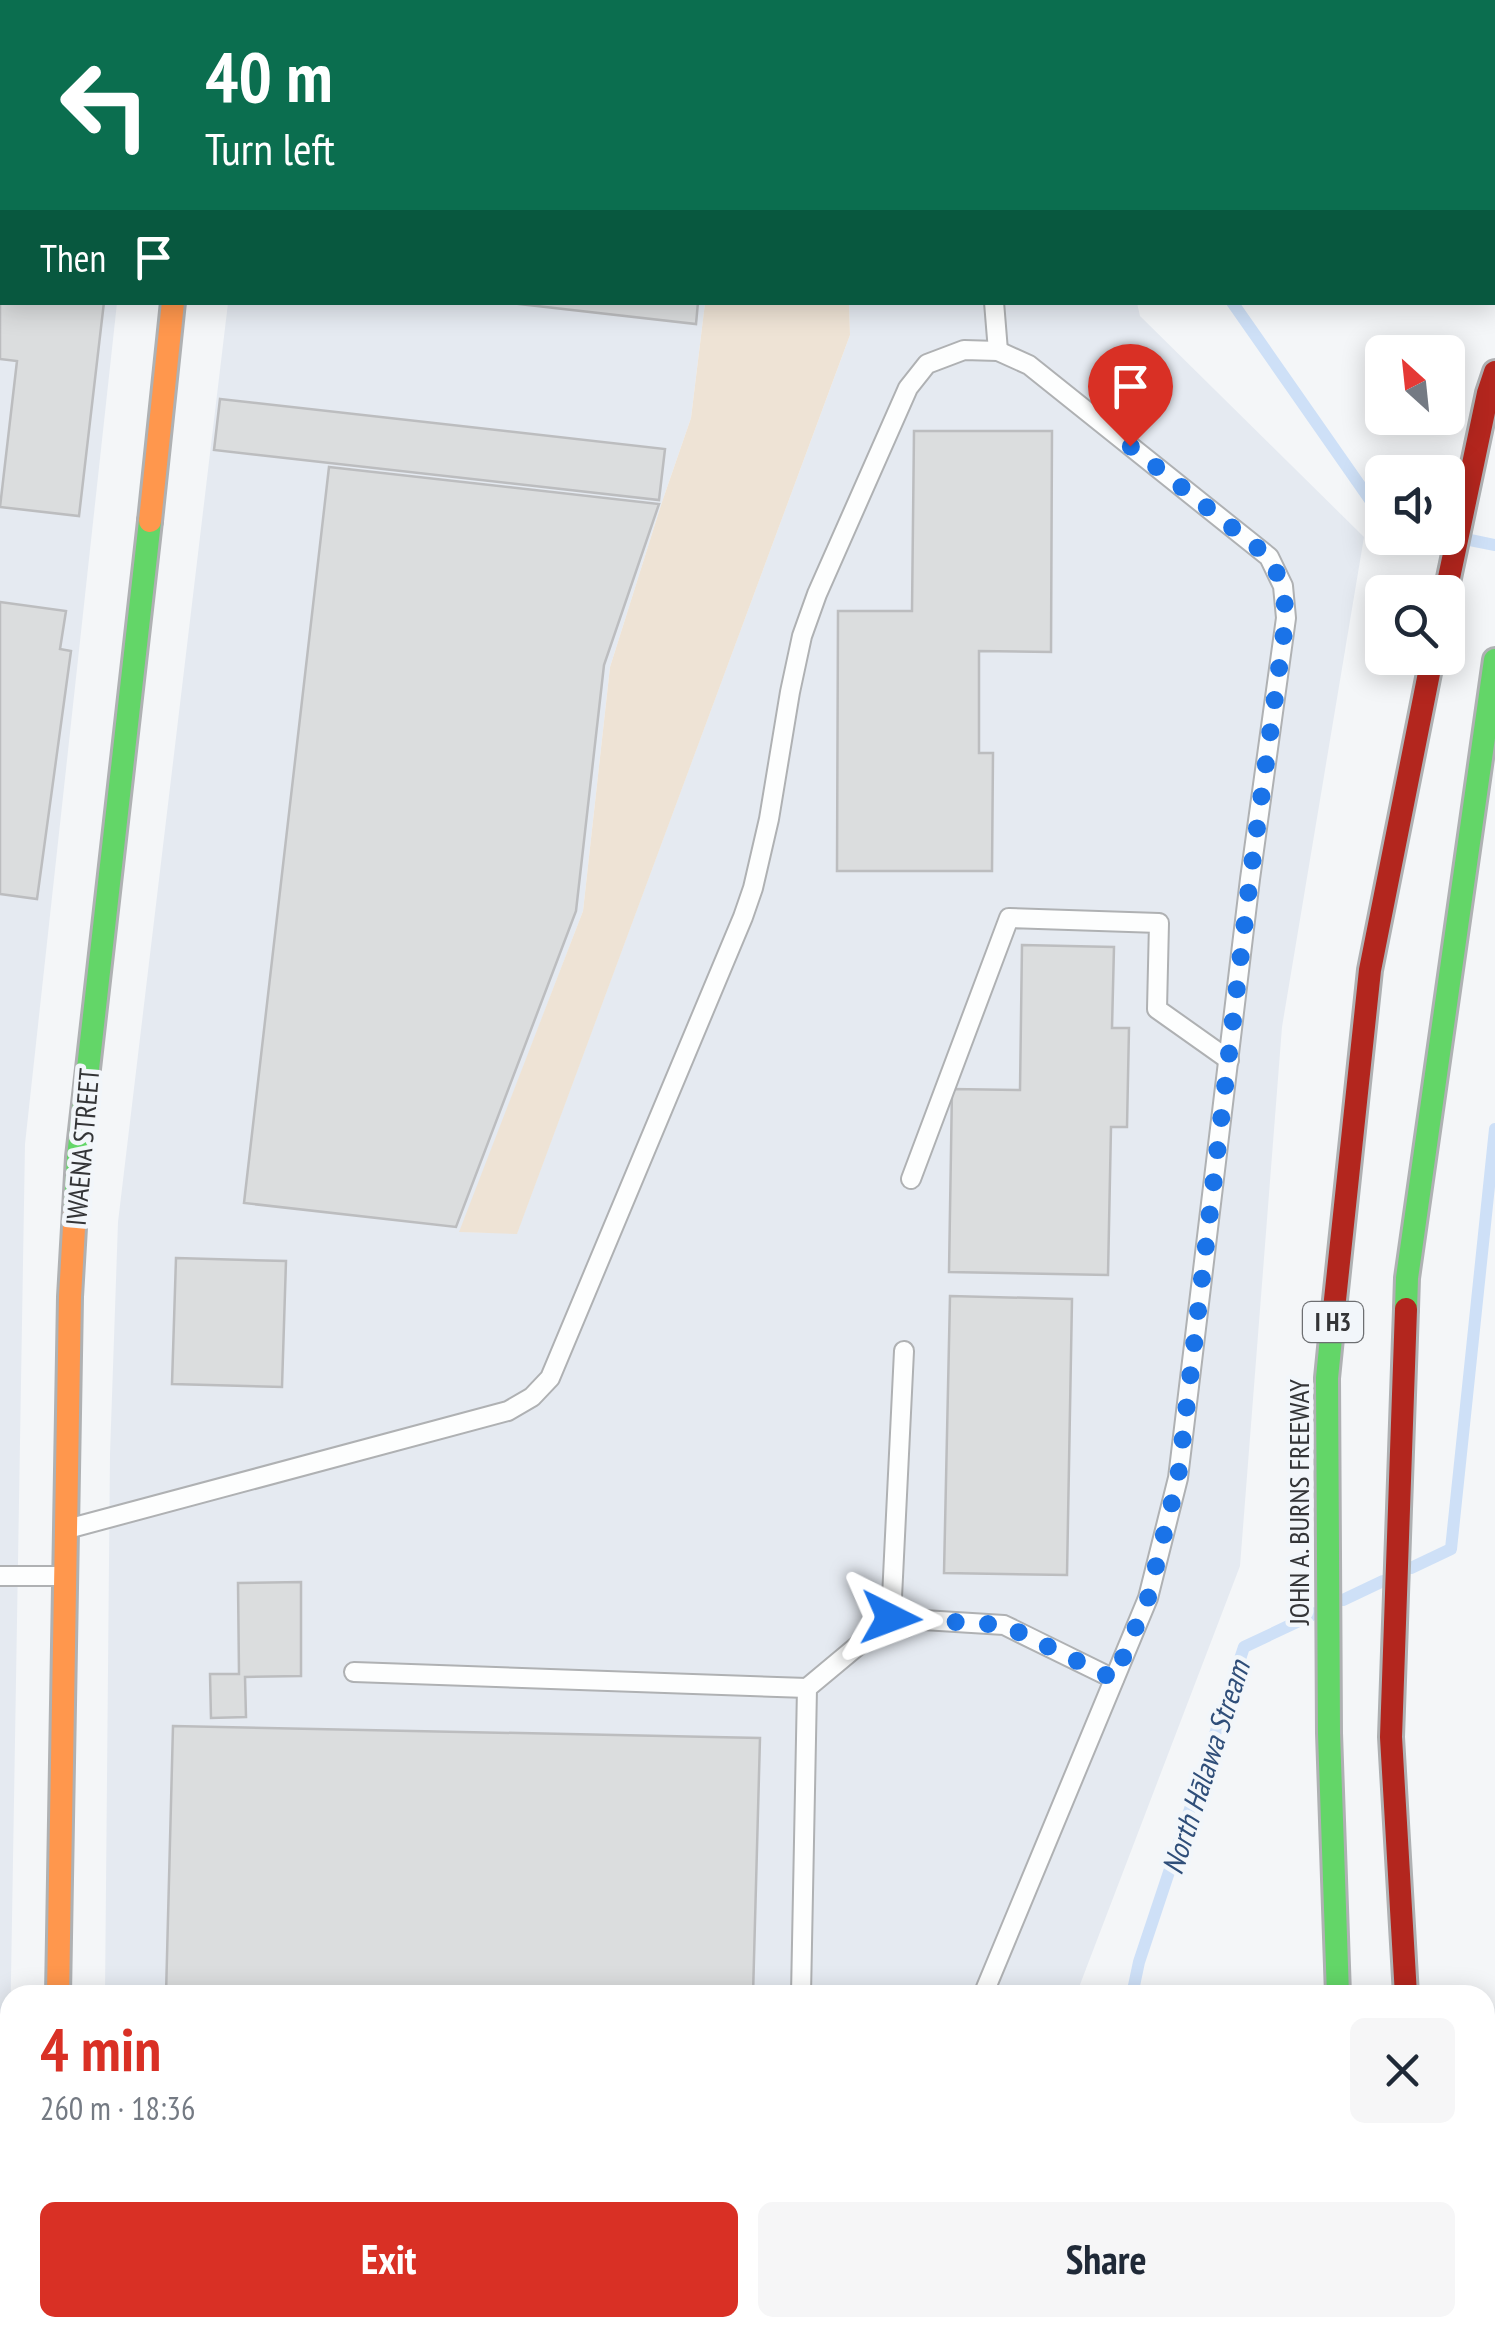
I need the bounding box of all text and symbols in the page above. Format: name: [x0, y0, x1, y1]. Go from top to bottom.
text: 40 m: [205, 31, 333, 121]
icon: left: [40, 40, 170, 170]
text: Turn left: [205, 119, 335, 177]
icon: arrive: [126, 230, 181, 285]
text: Then: [40, 233, 106, 282]
north arrow: [1365, 335, 1465, 435]
map controls: [1365, 335, 1465, 675]
pin: [1088, 344, 1173, 447]
icon: arrive: [1103, 359, 1158, 414]
button: sound: [1365, 455, 1465, 555]
button: search: [1365, 575, 1465, 675]
street label: IWAENA STREET: [57, 1066, 107, 1227]
road number: I H3: [1303, 1302, 1363, 1342]
street label: JOHN A. BURNS FREEWAY: [1280, 1379, 1317, 1626]
position arrow: [839, 1566, 943, 1670]
water label: North Hālawa Stream: [1152, 1654, 1258, 1879]
text: 4 min: [40, 2010, 161, 2088]
button: close: [1350, 2018, 1455, 2123]
text: 260 m · 18:36: [40, 2087, 195, 2129]
button: Exit: [40, 2202, 738, 2317]
button: Share: [758, 2202, 1455, 2317]

